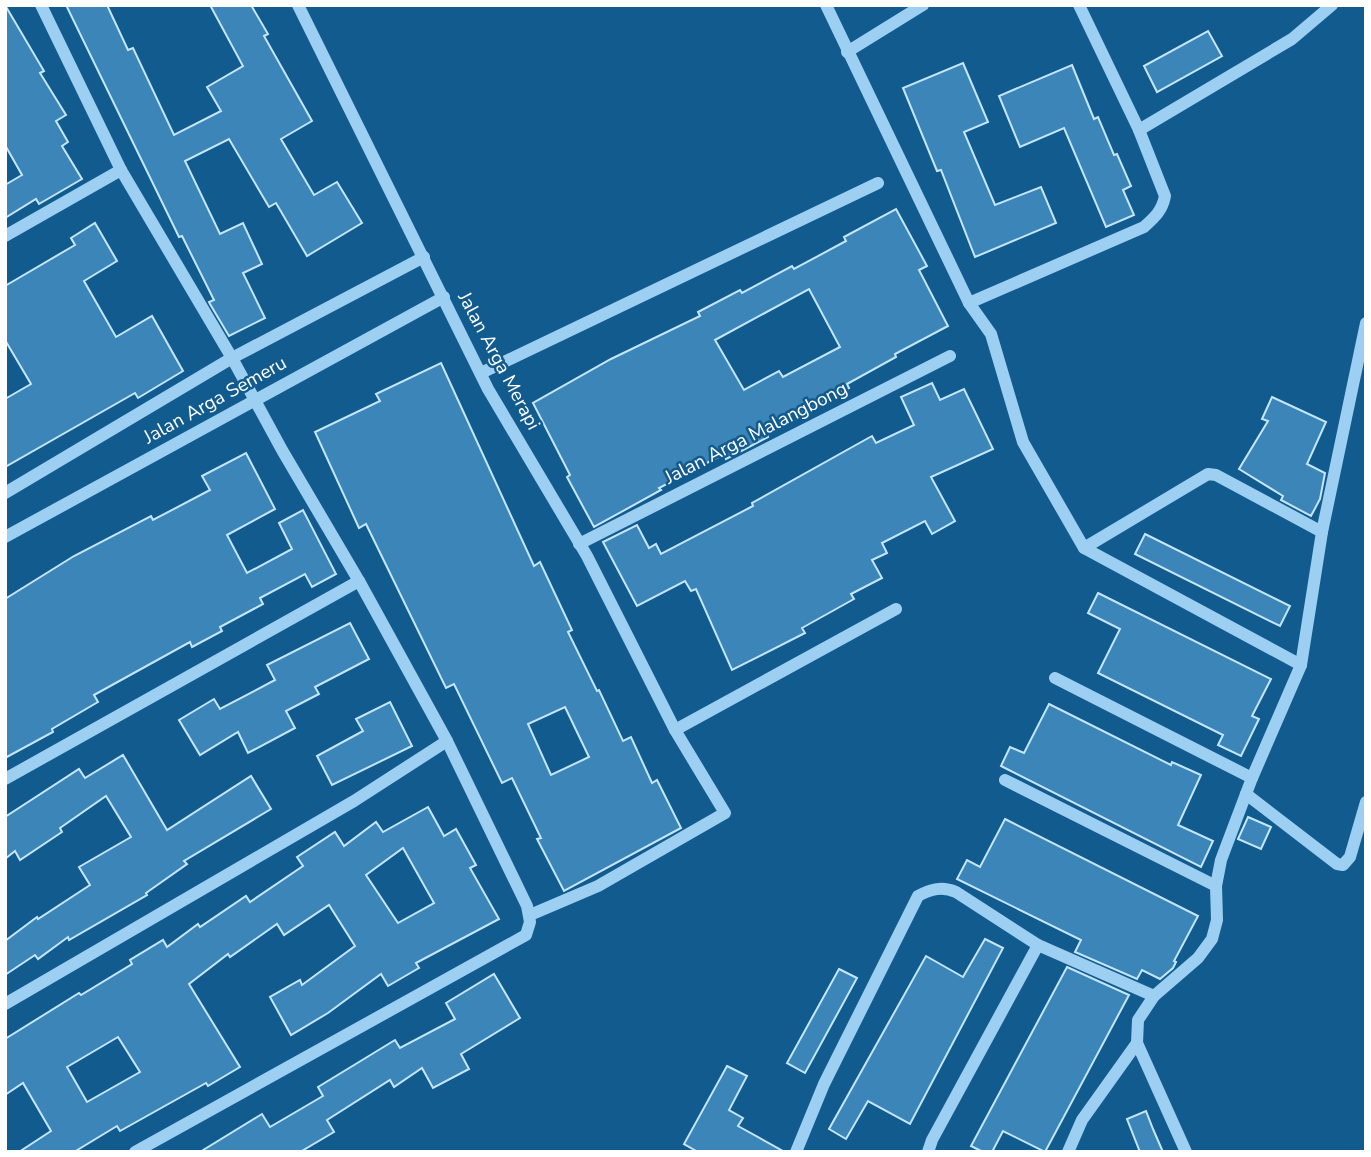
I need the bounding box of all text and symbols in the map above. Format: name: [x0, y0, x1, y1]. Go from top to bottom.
street label: Jalan Arga Merapi: [451, 287, 546, 435]
street label: Jalan Arga Semeru: [138, 350, 291, 451]
street label: Jalan Arga Malangbong: [659, 376, 852, 491]

